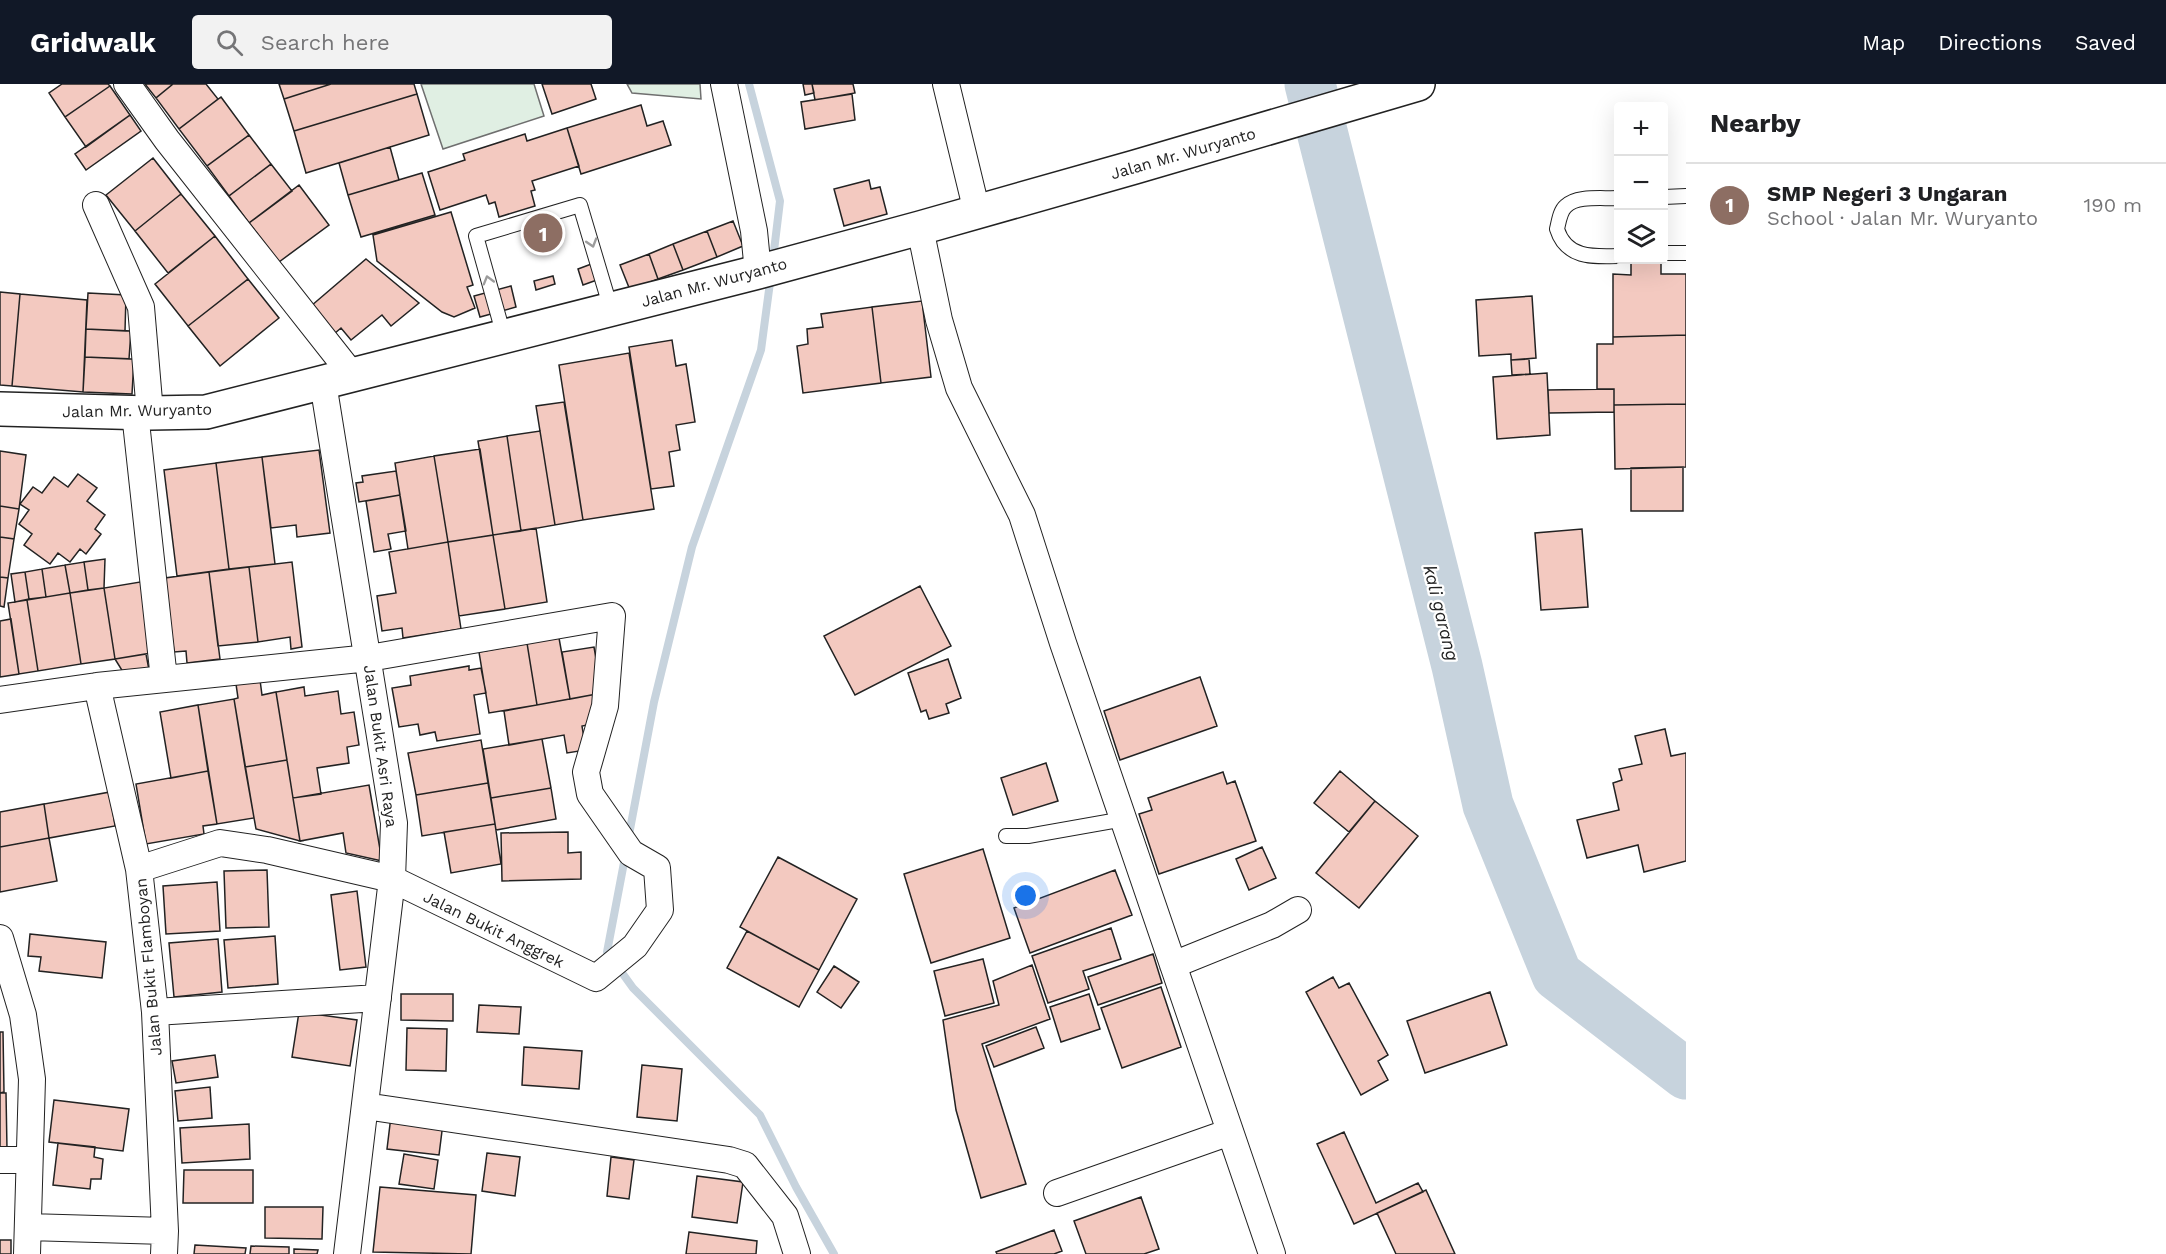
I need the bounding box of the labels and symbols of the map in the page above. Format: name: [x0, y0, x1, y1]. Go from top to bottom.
street label: Jalan Mr. Wuryanto: [1108, 124, 1258, 183]
pin: 1: [524, 210, 562, 256]
one-way arrow: [585, 238, 597, 248]
street label: Jalan Mr. Wuryanto: [639, 254, 789, 311]
one-way arrow: [483, 275, 495, 286]
street label: Jalan Mr. Wuryanto: [62, 400, 212, 421]
water label: kali garang: [1419, 563, 1464, 663]
street label: Jalan Bukit Asri Raya: [360, 664, 401, 828]
street label: Jalan Bukit Flamboyan: [131, 877, 166, 1057]
your location: [1011, 881, 1040, 910]
street label: Jalan Bukit Anggrek: [420, 887, 567, 972]

